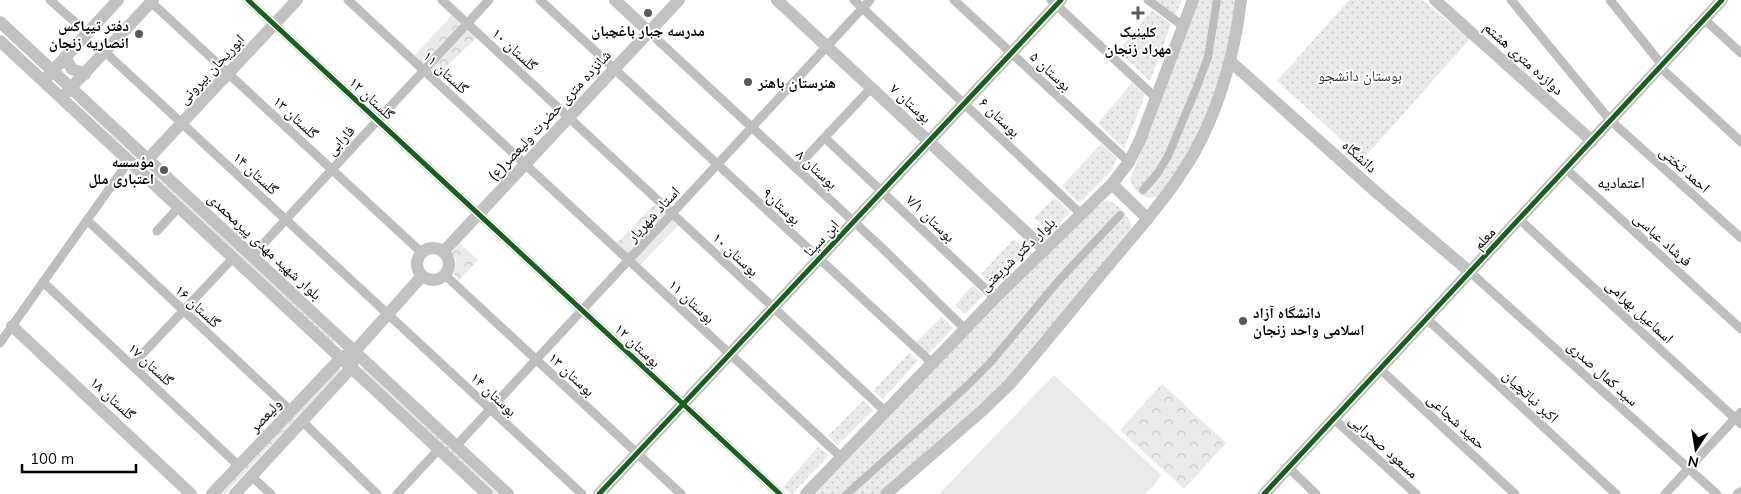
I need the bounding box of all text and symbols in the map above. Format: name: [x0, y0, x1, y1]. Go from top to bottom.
marker: کلینیک مهراد زنجان: [1131, 6, 1145, 20]
marker: مدرسه جبار باغچبان: [642, 7, 654, 19]
place label: دفتر تیپاکس انصاریه زنجان: [49, 16, 129, 52]
street label: دوازده متری هشتم: [1479, 17, 1568, 100]
place label: مدرسه جبار باغچبان: [591, 21, 705, 40]
place label: کلینیک مهراد زنجان: [1105, 22, 1171, 58]
street label: گلستان ۱۰: [488, 23, 542, 76]
marker: دفتر تیپاکس انصاریه زنجان: [133, 28, 145, 40]
street label: ابوریحان بیرونی: [174, 30, 249, 109]
street label: شانزده متری حضرت ولیعصر(ع): [483, 45, 616, 185]
street label: گلستان ۱۱: [419, 46, 473, 99]
street label: بوستان ۵: [1026, 47, 1076, 96]
park label: بوستان دانشجو: [1318, 66, 1402, 86]
street label: گلستان ۱۲: [345, 72, 399, 125]
place label: هنرستان باهنر: [757, 73, 836, 92]
marker: هنرستان باهنر: [742, 76, 754, 88]
street label: بوستان ۷: [886, 79, 936, 128]
street label: گلستان ۱۳: [269, 91, 323, 144]
street label: بوستان ۶: [975, 93, 1024, 142]
street label: فارابی: [321, 121, 359, 160]
street label: دانشگاه: [1339, 135, 1381, 177]
street label: احمد تختی: [1655, 141, 1714, 197]
street label: بوستان ۸: [792, 145, 842, 194]
street label: گلستان ۱۴: [229, 147, 283, 200]
place label: مؤسسه اعتباری ملل: [89, 152, 154, 188]
marker: مؤسسه اعتباری ملل: [158, 164, 170, 176]
district label: اعتمادیه: [1597, 172, 1645, 192]
street label: استاد شهریار: [622, 182, 684, 246]
street label: بوستان۹: [758, 183, 805, 229]
street label: بلوار شهید مهدی پیرمحمدی: [203, 188, 326, 304]
street label: بوستان ۷/۱: [902, 190, 959, 247]
street label: فرشاد عباسی: [1629, 208, 1696, 271]
street label: بلوار دکتر شریعتی: [975, 213, 1060, 296]
street label: ابن سینا: [799, 215, 844, 261]
street label: معلم: [1469, 222, 1500, 254]
street label: بوستان ۱۰: [708, 228, 763, 281]
street label: بوستان ۱۱: [664, 275, 719, 328]
street label: اسماعیل بهرامی: [1601, 275, 1678, 348]
street label: گلستان ۱۶: [171, 280, 225, 333]
place label: دانشگاه آزاد اسلامی واحد زنجان: [1253, 303, 1365, 339]
marker: دانشگاه آزاد اسلامی واحد زنجان: [1237, 315, 1249, 327]
street label: بوستان ۱۲: [610, 319, 665, 372]
street label: سید کمال صدری: [1563, 336, 1643, 411]
street label: گلستان ۱۷: [124, 338, 178, 391]
street label: بوستان ۱۳: [544, 348, 599, 401]
street label: اکبر نباتچیان: [1498, 365, 1563, 427]
street label: بوستان ۱۴: [466, 368, 521, 421]
street label: گلستان ۱۸: [86, 372, 140, 425]
street label: حمید شجاعی: [1423, 389, 1491, 454]
street label: ولیعصر: [244, 394, 285, 437]
street label: مسعود صحرایی: [1345, 410, 1423, 483]
north arrow: [1671, 424, 1721, 474]
scale bar: [22, 442, 136, 474]
text: 100 m: [30, 449, 74, 468]
text: N: [1686, 452, 1700, 472]

